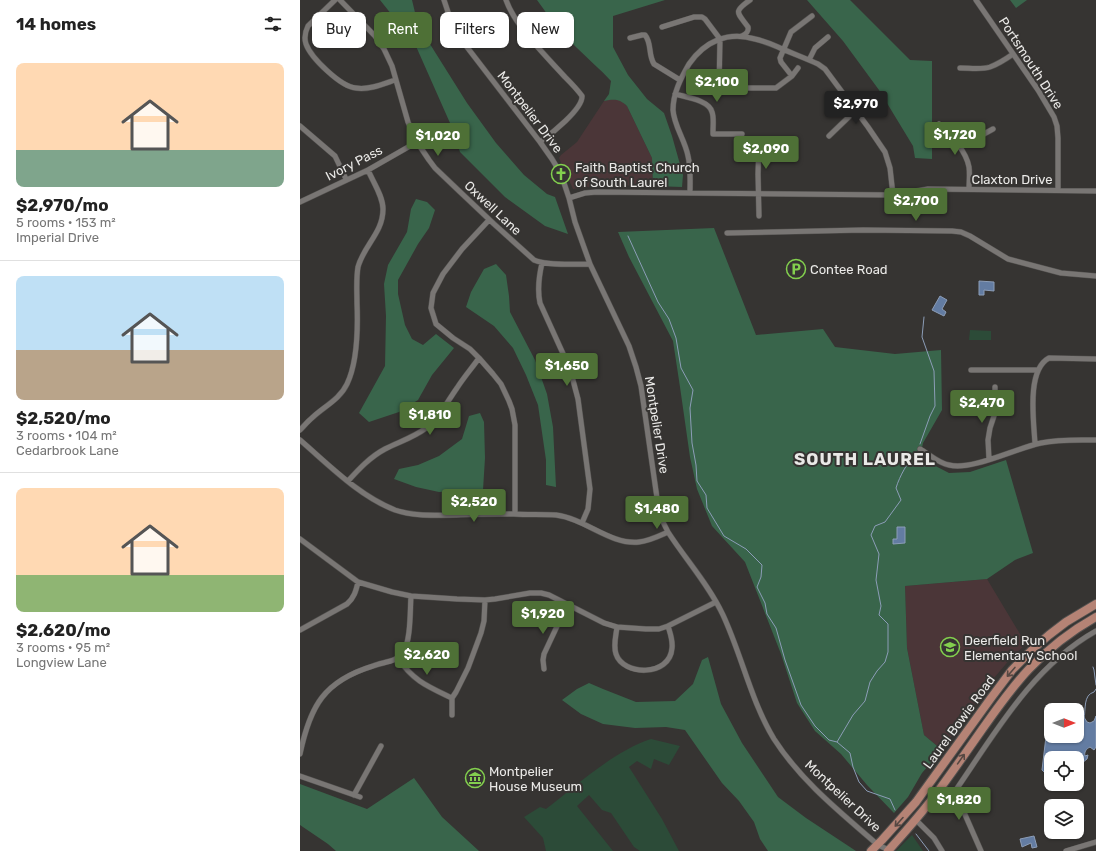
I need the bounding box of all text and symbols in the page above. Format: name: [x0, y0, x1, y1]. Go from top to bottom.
chip: Buy: [312, 12, 366, 48]
chip: Rent: [374, 12, 432, 48]
chip: Filters: [440, 12, 509, 48]
chip: New: [517, 12, 574, 48]
icon: filters: [262, 13, 284, 35]
text: 14 homes: [16, 14, 96, 34]
street label: Portsmouth Drive: [996, 14, 1066, 112]
street label: Montpelier Drive: [494, 68, 566, 156]
pin: $2,100: [684, 69, 750, 103]
text: $2,100: [695, 74, 739, 89]
icon: home: [114, 89, 186, 161]
pin: $2,970: [823, 91, 889, 125]
text: $2,970: [834, 96, 878, 111]
pin: $1,720: [922, 122, 988, 156]
pin: $1,020: [405, 123, 471, 157]
text: $1,720: [933, 127, 977, 142]
text: $1,020: [416, 128, 460, 143]
pin: $2,090: [733, 136, 799, 170]
text: $2,090: [743, 141, 789, 156]
street label: Ivory Pass: [323, 142, 385, 184]
place label: Faith Baptist Church of South Laurel: [575, 160, 700, 190]
church icon: Faith Baptist Church of South Laurel: [550, 163, 572, 185]
street label: Claxton Drive: [972, 172, 1052, 187]
street label: Oxwell Lane: [461, 178, 525, 238]
pin: $2,700: [883, 188, 949, 222]
text: $2,700: [893, 193, 939, 208]
text: $2,970/mo: [16, 195, 109, 215]
text: 5 rooms · 153 m²: [16, 215, 116, 230]
text: Imperial Drive: [16, 230, 99, 245]
parking icon: Contee Road: [785, 258, 807, 280]
place label: Contee Road: [810, 262, 888, 277]
icon: home: [114, 302, 186, 374]
pin: $1,650: [534, 353, 600, 387]
text: $1,650: [545, 358, 589, 373]
street label: Montpelier Drive: [642, 375, 672, 475]
pin: $2,470: [949, 390, 1015, 424]
text: $2,470: [959, 395, 1005, 410]
pin: $1,810: [397, 402, 463, 436]
text: $1,810: [409, 407, 451, 422]
text: $2,520/mo: [16, 408, 111, 428]
text: 3 rooms · 104 m²: [16, 428, 117, 443]
text: Cedarbrook Lane: [16, 443, 119, 458]
district label: SOUTH LAUREL: [794, 449, 936, 469]
pin: $2,520: [441, 489, 507, 523]
text: $2,520: [451, 494, 497, 509]
pin: $1,480: [624, 496, 690, 530]
text: $1,480: [634, 501, 680, 516]
icon: home: [114, 514, 186, 586]
pin: $1,920: [510, 601, 576, 635]
text: $1,920: [521, 606, 565, 621]
text: $2,620/mo: [16, 620, 111, 640]
place label: Deerfield Run Elementary School: [964, 633, 1077, 663]
school or university icon: Deerfield Run Elementary School: [939, 636, 961, 658]
text: 3 rooms · 95 m²: [16, 640, 110, 655]
pin: $2,620: [394, 642, 460, 676]
text: $2,620: [404, 647, 450, 662]
text: Longview Lane: [16, 655, 107, 670]
one-way arrow: [1007, 666, 1016, 677]
street label: Laurel Bowie Road: [920, 672, 998, 772]
north arrow: [1044, 703, 1084, 743]
map controls: [1044, 703, 1084, 839]
button: locate: [1044, 751, 1084, 791]
one-way arrow: [957, 754, 965, 765]
street label: Montpelier Drive: [802, 757, 884, 835]
place label: Montpelier House Museum: [489, 764, 582, 794]
museum icon: Montpelier House Museum: [464, 767, 486, 789]
pin: $1,820: [926, 787, 992, 821]
text: $1,820: [937, 792, 981, 807]
button: layers: [1044, 799, 1084, 839]
one-way arrow: [894, 817, 903, 827]

